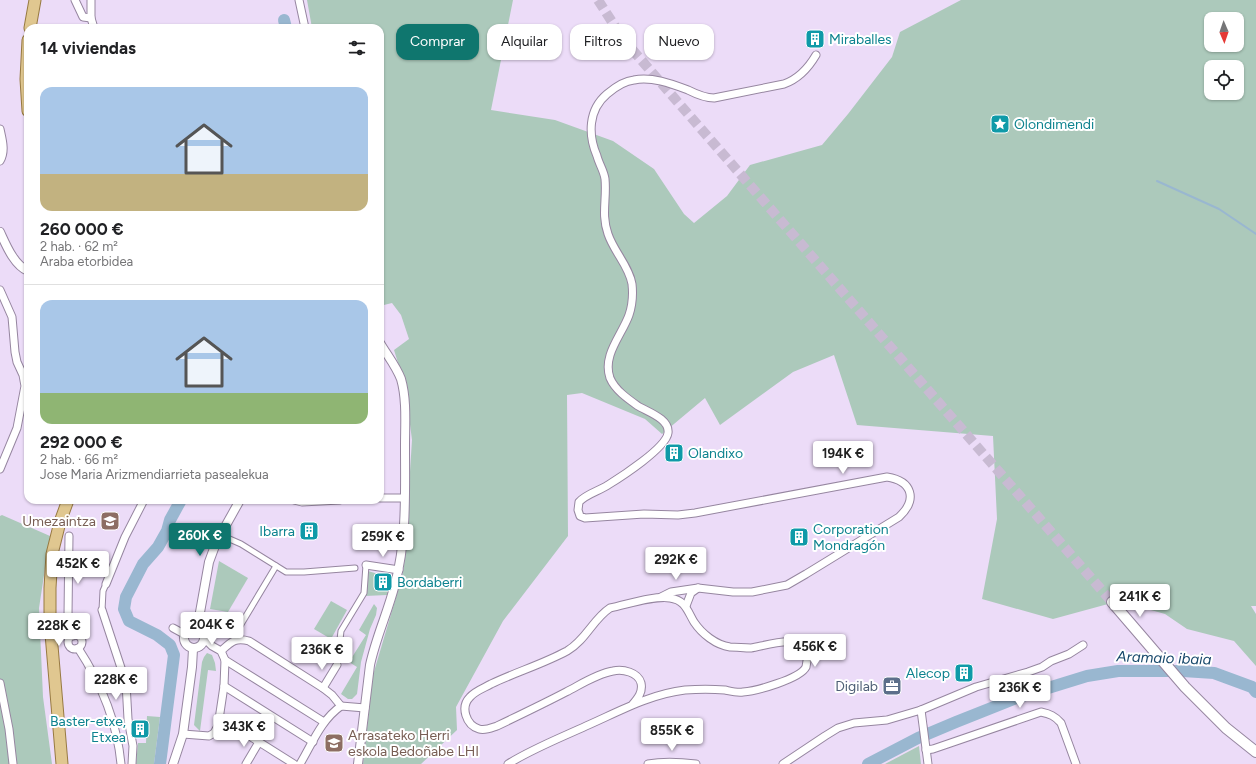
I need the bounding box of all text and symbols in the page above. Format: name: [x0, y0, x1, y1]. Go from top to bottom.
north arrow: [1204, 12, 1244, 52]
map controls: [1204, 12, 1244, 100]
chip: Comprar: [396, 24, 479, 60]
chip: Alquilar: [487, 24, 562, 60]
chip: Filtros: [570, 24, 636, 60]
chip: Nuevo: [644, 24, 714, 60]
building icon: Miraballes: [804, 28, 826, 50]
place label: Miraballes: [829, 31, 892, 48]
icon: filters: [346, 37, 368, 59]
text: 14 viviendas: [40, 38, 136, 58]
button: locate: [1204, 60, 1244, 100]
icon: home: [168, 113, 240, 185]
place icon: Olondimendi: [989, 113, 1011, 135]
place label: Olondimendi: [1014, 116, 1094, 133]
text: 260 000 €: [40, 219, 124, 239]
text: 2 hab. · 62 m²: [40, 239, 118, 254]
text: Araba etorbidea: [40, 254, 133, 269]
icon: home: [168, 326, 240, 398]
text: 292 000 €: [40, 432, 123, 452]
pin: 194K €: [810, 441, 876, 475]
building icon: Olandixo: [663, 442, 685, 464]
place label: Olandixo: [688, 445, 743, 462]
text: 194K €: [822, 446, 864, 461]
text: 2 hab. · 66 m²: [40, 452, 118, 467]
text: Jose Maria Arizmendiarrieta pasealekua: [40, 467, 269, 482]
school or university icon: Umezaintza: [99, 510, 121, 532]
place label: Umezaintza: [22, 513, 96, 530]
building icon: Ibarra: [298, 520, 320, 542]
place label: Corporation Mondragón: [813, 521, 889, 554]
pin: 260K €: [167, 523, 233, 557]
place label: Ibarra: [259, 523, 295, 540]
pin: 259K €: [350, 524, 416, 558]
building icon: Corporation Mondragón: [788, 526, 810, 548]
text: 260K €: [178, 528, 222, 543]
text: 259K €: [361, 529, 405, 544]
pin: 292K €: [643, 547, 709, 581]
pin: 452K €: [45, 551, 111, 585]
text: 292K €: [654, 552, 698, 567]
text: 452K €: [56, 556, 100, 571]
building icon: Bordaberri: [372, 571, 394, 593]
place label: Bordaberri: [397, 574, 462, 591]
pin: 241K €: [1107, 584, 1173, 618]
text: 241K €: [1119, 589, 1161, 604]
pin: 204K €: [179, 612, 245, 646]
pin: 228K €: [26, 613, 92, 647]
text: 204K €: [190, 617, 234, 632]
text: 228K €: [37, 618, 81, 633]
pin: 456K €: [782, 634, 848, 668]
pin: 236K €: [289, 637, 355, 671]
text: 456K €: [793, 639, 837, 654]
text: 236K €: [300, 642, 344, 657]
water label: Aramaio ibaia: [1115, 647, 1212, 669]
building icon: Alecop: [953, 662, 975, 684]
place label: Alecop: [906, 665, 950, 682]
pin: 228K €: [83, 667, 149, 701]
text: 228K €: [94, 672, 138, 687]
office icon: Digilab: [881, 675, 903, 697]
pin: 236K €: [987, 675, 1053, 709]
place label: Digilab: [835, 678, 878, 695]
text: 236K €: [998, 680, 1042, 695]
place label: Baster-etxe, Etxea: [50, 713, 126, 746]
pin: 343K €: [211, 714, 277, 748]
building icon: Baster-etxe, Etxea: [129, 718, 151, 740]
pin: 855K €: [639, 718, 705, 752]
text: 343K €: [222, 719, 266, 734]
text: 855K €: [650, 723, 694, 738]
place label: Arrasateko Herri eskola Bedoñabe LHI: [348, 727, 479, 760]
school or university icon: Arrasateko Herri eskola Bedoñabe LHI: [323, 732, 345, 754]

